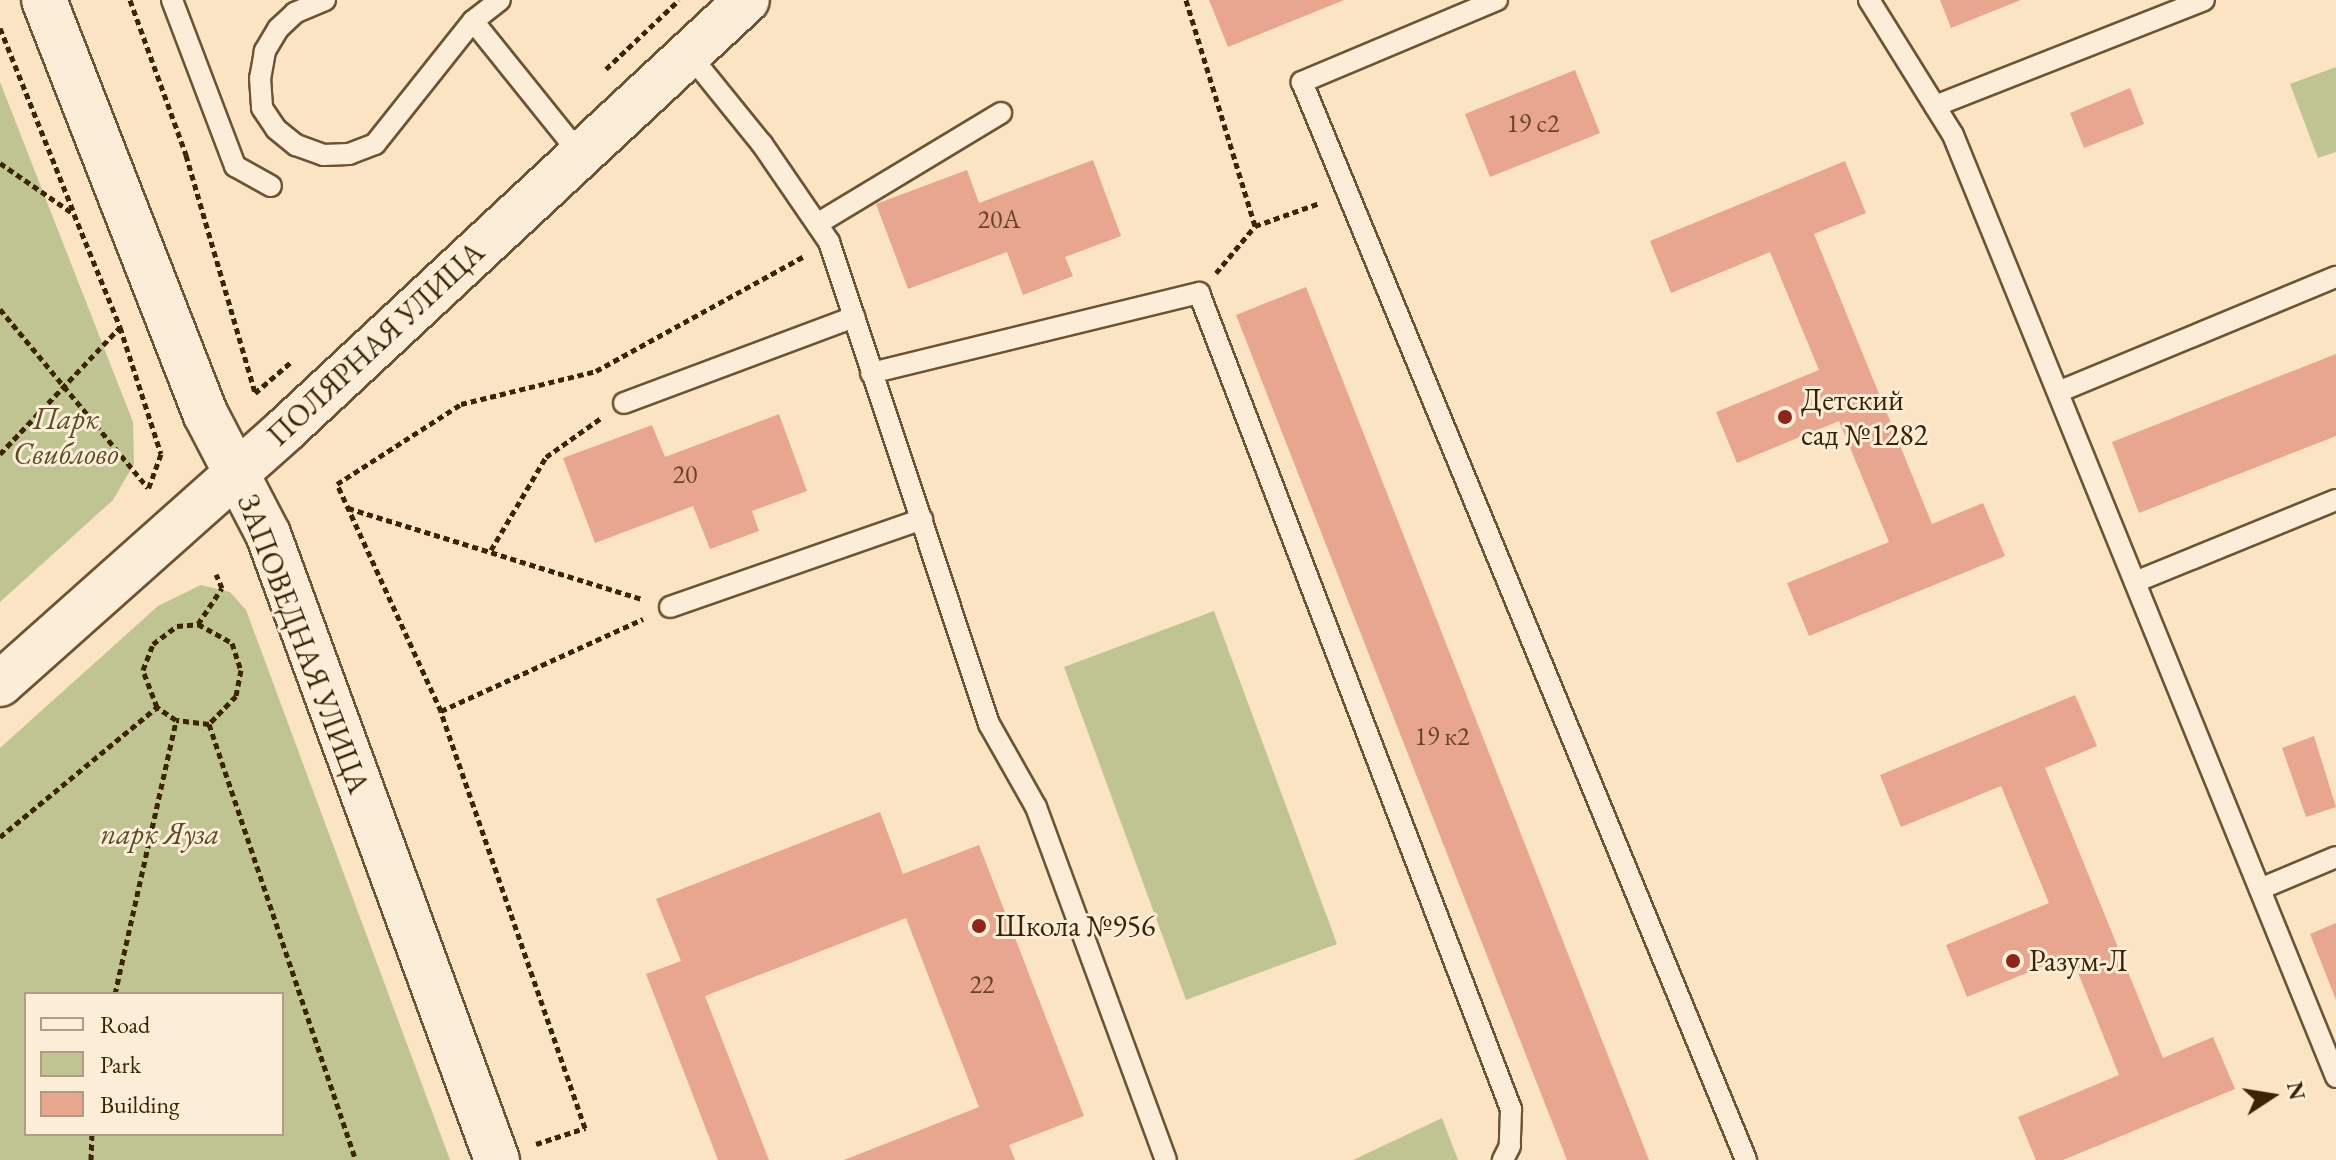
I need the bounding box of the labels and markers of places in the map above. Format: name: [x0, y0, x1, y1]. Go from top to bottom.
place label: Детский сад №1282: [1801, 382, 1928, 452]
marker: Детский сад №1282: [1776, 408, 1794, 426]
place label: Школа №956: [995, 908, 1155, 944]
marker: Школа №956: [970, 917, 988, 935]
place label: Разум-Л: [2029, 943, 2128, 979]
marker: Разум-Л: [2004, 952, 2022, 970]

